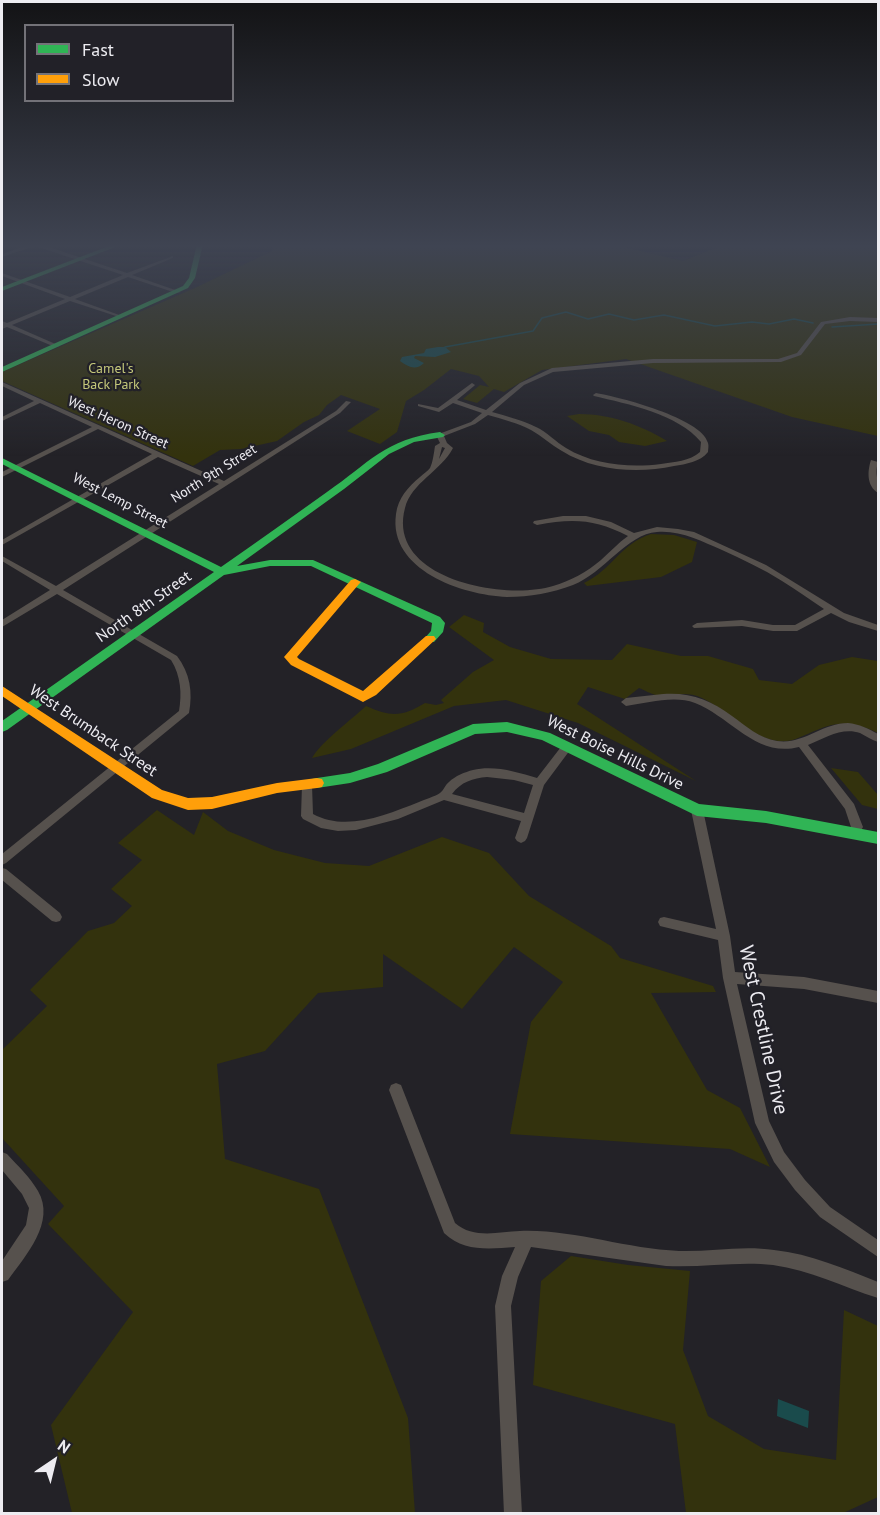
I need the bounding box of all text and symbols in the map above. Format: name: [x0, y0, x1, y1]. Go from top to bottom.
legend: [24, 24, 234, 102]
text: Fast: [82, 38, 114, 61]
text: Slow: [82, 68, 120, 91]
park label: Camel's Back Park: [82, 361, 140, 394]
street label: West Heron Street: [65, 393, 171, 453]
street label: North 9th Street: [168, 441, 260, 507]
street label: West Lemp Street: [70, 470, 170, 532]
street label: North 8th Street: [93, 567, 195, 647]
street label: West Brumback Street: [25, 681, 161, 781]
street label: West Boise Hills Drive: [544, 712, 686, 794]
street label: West Crestline Drive: [733, 943, 793, 1117]
north arrow: [24, 1431, 84, 1491]
text: N: [54, 1435, 74, 1457]

